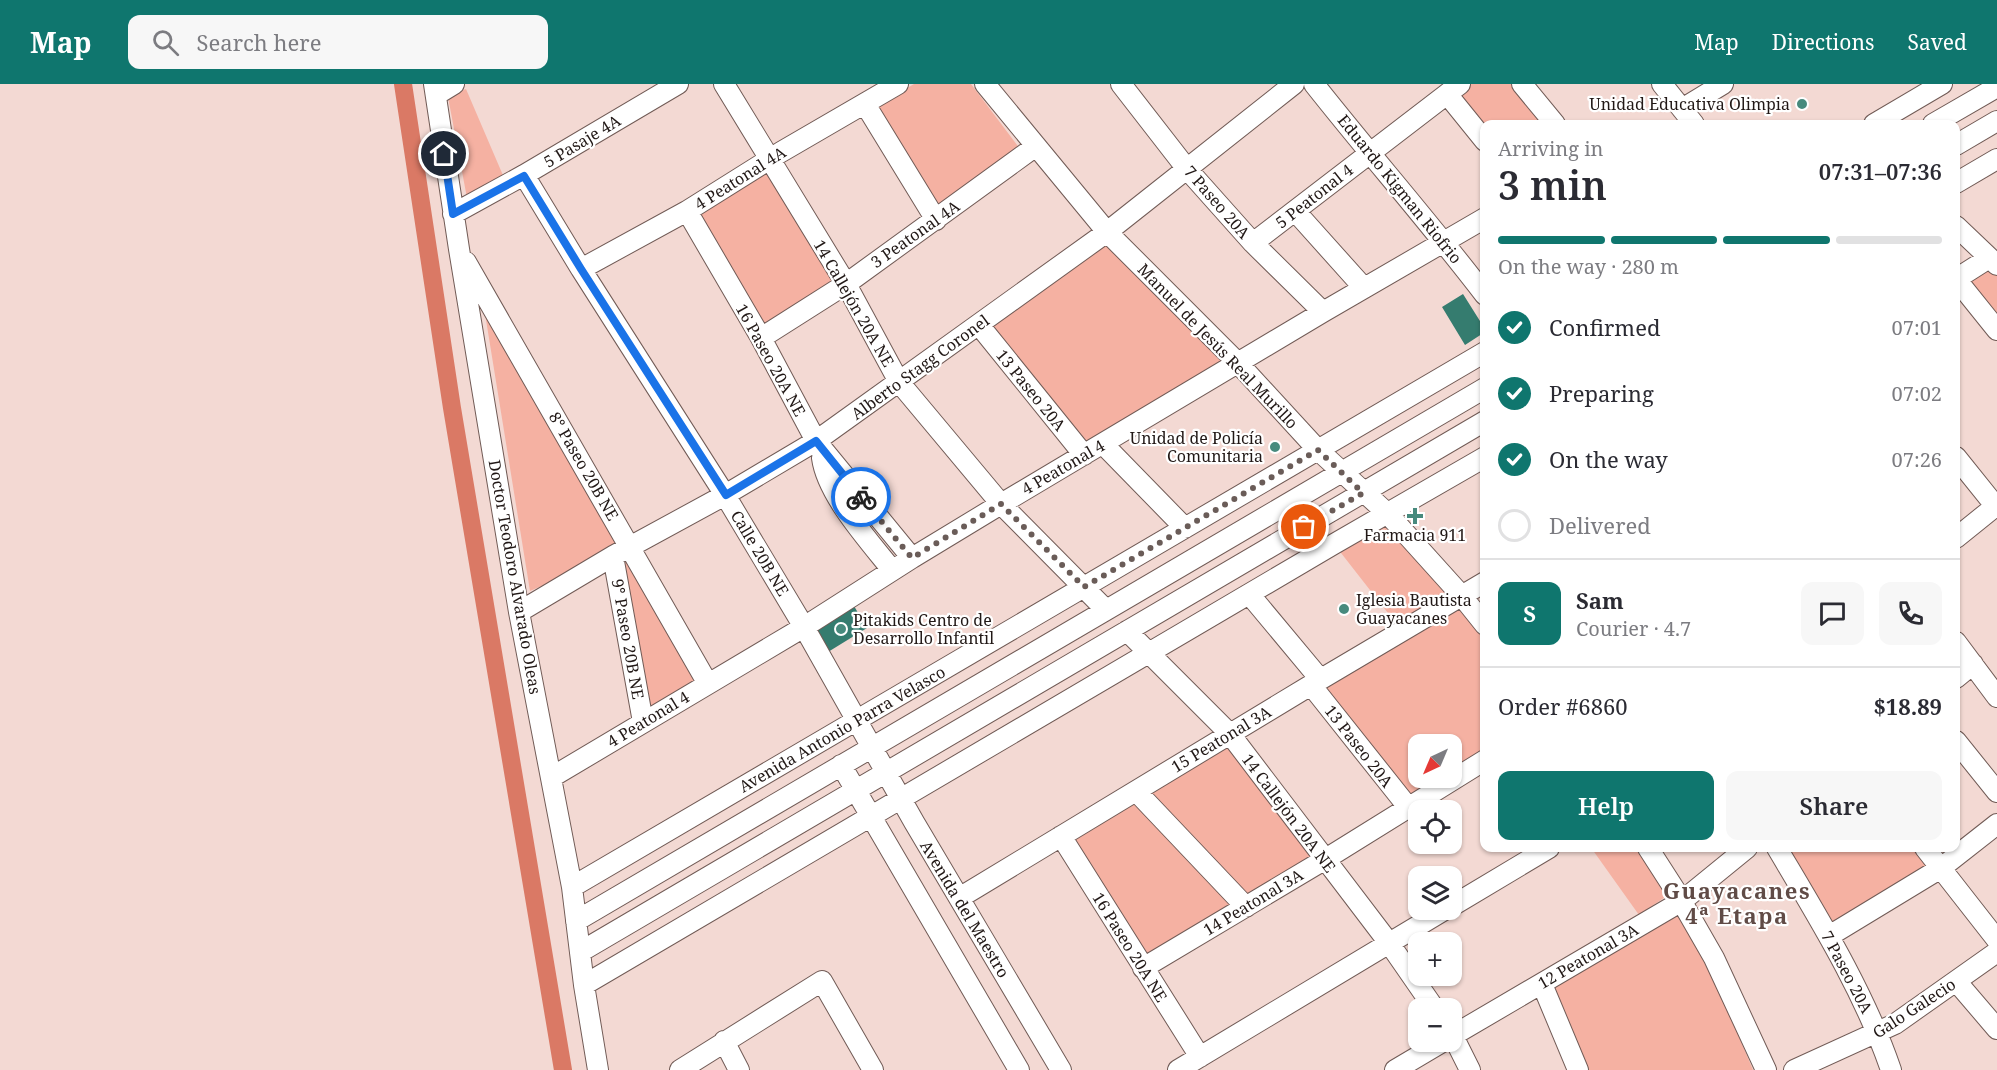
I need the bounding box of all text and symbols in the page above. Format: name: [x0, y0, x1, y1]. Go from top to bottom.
search box: [128, 15, 548, 69]
text: Map: [30, 23, 92, 61]
icon: search: [149, 26, 182, 59]
text: Search here: [197, 27, 321, 57]
text: Map: [1694, 28, 1739, 56]
text: Directions: [1772, 28, 1874, 56]
text: Saved: [1907, 28, 1967, 56]
place label: Unidad Educativa Olimpia: [1589, 93, 1790, 115]
marker: Unidad Educativa Olimpia: [1795, 97, 1809, 111]
street label: 5 Pasaje 4A: [540, 109, 625, 173]
street label: Eduardo Kigman Riofrio: [1333, 110, 1467, 268]
pin: [418, 128, 469, 179]
text: Arriving in: [1498, 135, 1603, 162]
icon: home: [427, 137, 460, 170]
street label: 4 Peatonal 4A: [690, 141, 790, 215]
text: 07:31–07:36: [1819, 156, 1942, 186]
text: 3 min: [1498, 158, 1607, 211]
street label: 5 Peatonal 4: [1271, 159, 1357, 233]
street label: 7 Paseo 20A: [1179, 161, 1255, 244]
street label: 3 Peatonal 4A: [866, 195, 964, 273]
street label: 14 Callejón 20A NE: [809, 235, 899, 371]
text: On the way · 280 m: [1498, 253, 1679, 280]
street label: Manuel de Jesús Real Murillo: [1133, 259, 1303, 433]
street label: 16 Paseo 20A NE: [731, 300, 811, 420]
street label: Alberto Stagg Coronel: [847, 309, 993, 425]
icon: check: [1498, 311, 1531, 344]
text: Confirmed: [1549, 312, 1660, 342]
text: 07:01: [1892, 314, 1942, 341]
street label: 13 Paseo 20A: [991, 345, 1071, 436]
icon: check: [1498, 377, 1531, 410]
text: Preparing: [1549, 378, 1654, 408]
text: 07:02: [1892, 380, 1942, 407]
street label: 8° Paseo 20B NE: [544, 408, 624, 524]
place label: Unidad de Policía Comunitaria: [1130, 427, 1263, 467]
street label: 4 Peatonal 4: [1017, 434, 1109, 500]
marker: Unidad de Policía Comunitaria: [1268, 440, 1282, 454]
icon: check: [1498, 443, 1531, 476]
text: On the way: [1549, 444, 1668, 474]
text: 07:26: [1892, 446, 1942, 473]
street label: Doctor Teodoro Alvarado Oleas: [484, 458, 546, 696]
courier: [831, 467, 891, 527]
icon: bike: [845, 481, 878, 514]
pin: [1278, 501, 1329, 552]
street label: Calle 20B NE: [726, 506, 794, 600]
marker: Farmacia 911: [1408, 509, 1422, 523]
icon: bag: [1287, 510, 1320, 543]
text: Delivered: [1549, 510, 1651, 540]
place label: Farmacia 911: [1364, 524, 1466, 546]
street label: 9° Paseo 20B NE: [607, 577, 649, 701]
button: chat: [1801, 582, 1864, 645]
button: phone: [1879, 582, 1942, 645]
text: Sam: [1576, 585, 1624, 615]
place label: Iglesia Bautista Guayacanes: [1356, 589, 1472, 629]
text: S: [1523, 598, 1536, 628]
marker: Iglesia Bautista Guayacanes: [1337, 602, 1351, 616]
place label: Pitakids Centro de Desarrollo Infantil: [853, 609, 994, 649]
text: Courier · 4.7: [1576, 615, 1691, 642]
marker: Pitakids Centro de Desarrollo Infantil: [834, 622, 848, 636]
street label: Avenida Antonio Parra Velasco: [735, 661, 949, 797]
street label: 4 Peatonal 4: [603, 686, 693, 752]
text: Order #6860: [1498, 691, 1628, 721]
text: $18.89: [1873, 691, 1942, 721]
street label: 15 Peatonal 3A: [1167, 700, 1276, 777]
street label: 13 Paseo 20A: [1320, 700, 1399, 792]
north arrow: [1408, 734, 1462, 788]
map controls: [1408, 734, 1462, 1052]
street label: 14 Callejón 20A NE: [1237, 749, 1341, 877]
button: Help: [1498, 771, 1714, 840]
button: Share: [1726, 771, 1942, 840]
button: locate: [1408, 800, 1462, 854]
street label: Avenida del Maestro: [915, 836, 1015, 982]
street label: 14 Peatonal 3A: [1199, 863, 1308, 940]
button: layers: [1408, 866, 1462, 920]
district label: Guayacanes 4ª Etapa: [1663, 875, 1811, 930]
street label: 16 Paseo 20A NE: [1087, 888, 1173, 1006]
street label: 12 Peatonal 3A: [1534, 918, 1643, 994]
street label: 7 Paseo 20A: [1816, 927, 1878, 1018]
button: +: [1408, 932, 1462, 986]
street label: Galo Galecio: [1868, 973, 1960, 1043]
button: −: [1408, 998, 1462, 1052]

